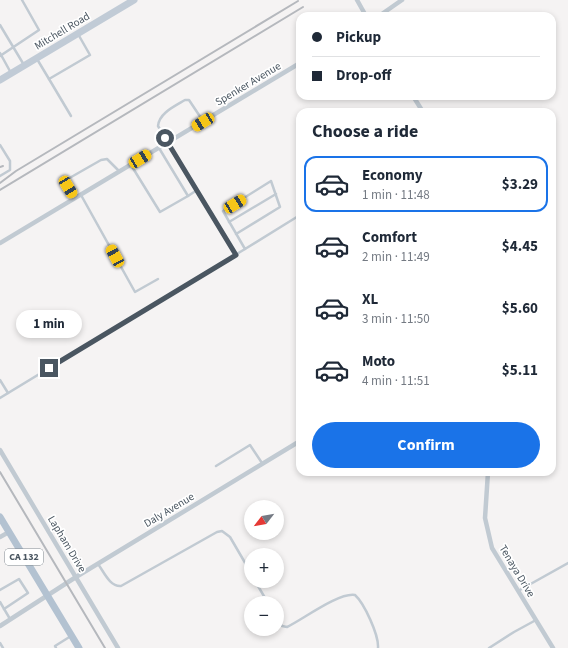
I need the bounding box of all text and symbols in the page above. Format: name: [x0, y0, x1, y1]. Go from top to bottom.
street label: Mitchell Road: [31, 9, 93, 53]
text: Pickup: [336, 27, 381, 48]
street label: Spenker Avenue: [212, 58, 284, 110]
text: Drop-off: [336, 65, 391, 86]
car: [190, 111, 216, 133]
text: Choose a ride: [312, 119, 418, 144]
route start: [156, 129, 174, 147]
car: [127, 148, 153, 170]
text: Economy: [362, 165, 423, 186]
icon: car: [314, 166, 350, 202]
car: [57, 174, 79, 200]
text: $3.29: [502, 174, 538, 195]
text: 1 min · 11:48: [362, 186, 430, 204]
car: [222, 193, 248, 215]
text: Comfort: [362, 227, 417, 248]
icon: car: [314, 228, 350, 264]
text: $4.45: [502, 236, 538, 257]
car: [104, 243, 126, 269]
text: 2 min · 11:49: [362, 248, 430, 266]
text: XL: [362, 289, 378, 310]
icon: car: [314, 290, 350, 326]
text: $5.60: [502, 298, 538, 319]
callout: 1 min: [16, 310, 82, 338]
text: 3 min · 11:50: [362, 310, 430, 328]
text: 1 min: [33, 315, 65, 333]
text: Moto: [362, 351, 395, 372]
icon: car: [314, 352, 350, 388]
route end: [40, 359, 58, 377]
text: $5.11: [502, 360, 538, 381]
text: 4 min · 11:51: [362, 372, 430, 390]
button: Confirm: [312, 422, 540, 468]
street label: Daly Avenue: [141, 489, 197, 531]
north arrow: [244, 500, 284, 540]
map controls: [244, 500, 284, 636]
street label: Lapham Drive: [44, 513, 90, 576]
street label: Tenaya Drive: [495, 542, 539, 600]
button: +: [244, 548, 284, 588]
road number: CA 132: [5, 549, 43, 565]
button: −: [244, 596, 284, 636]

